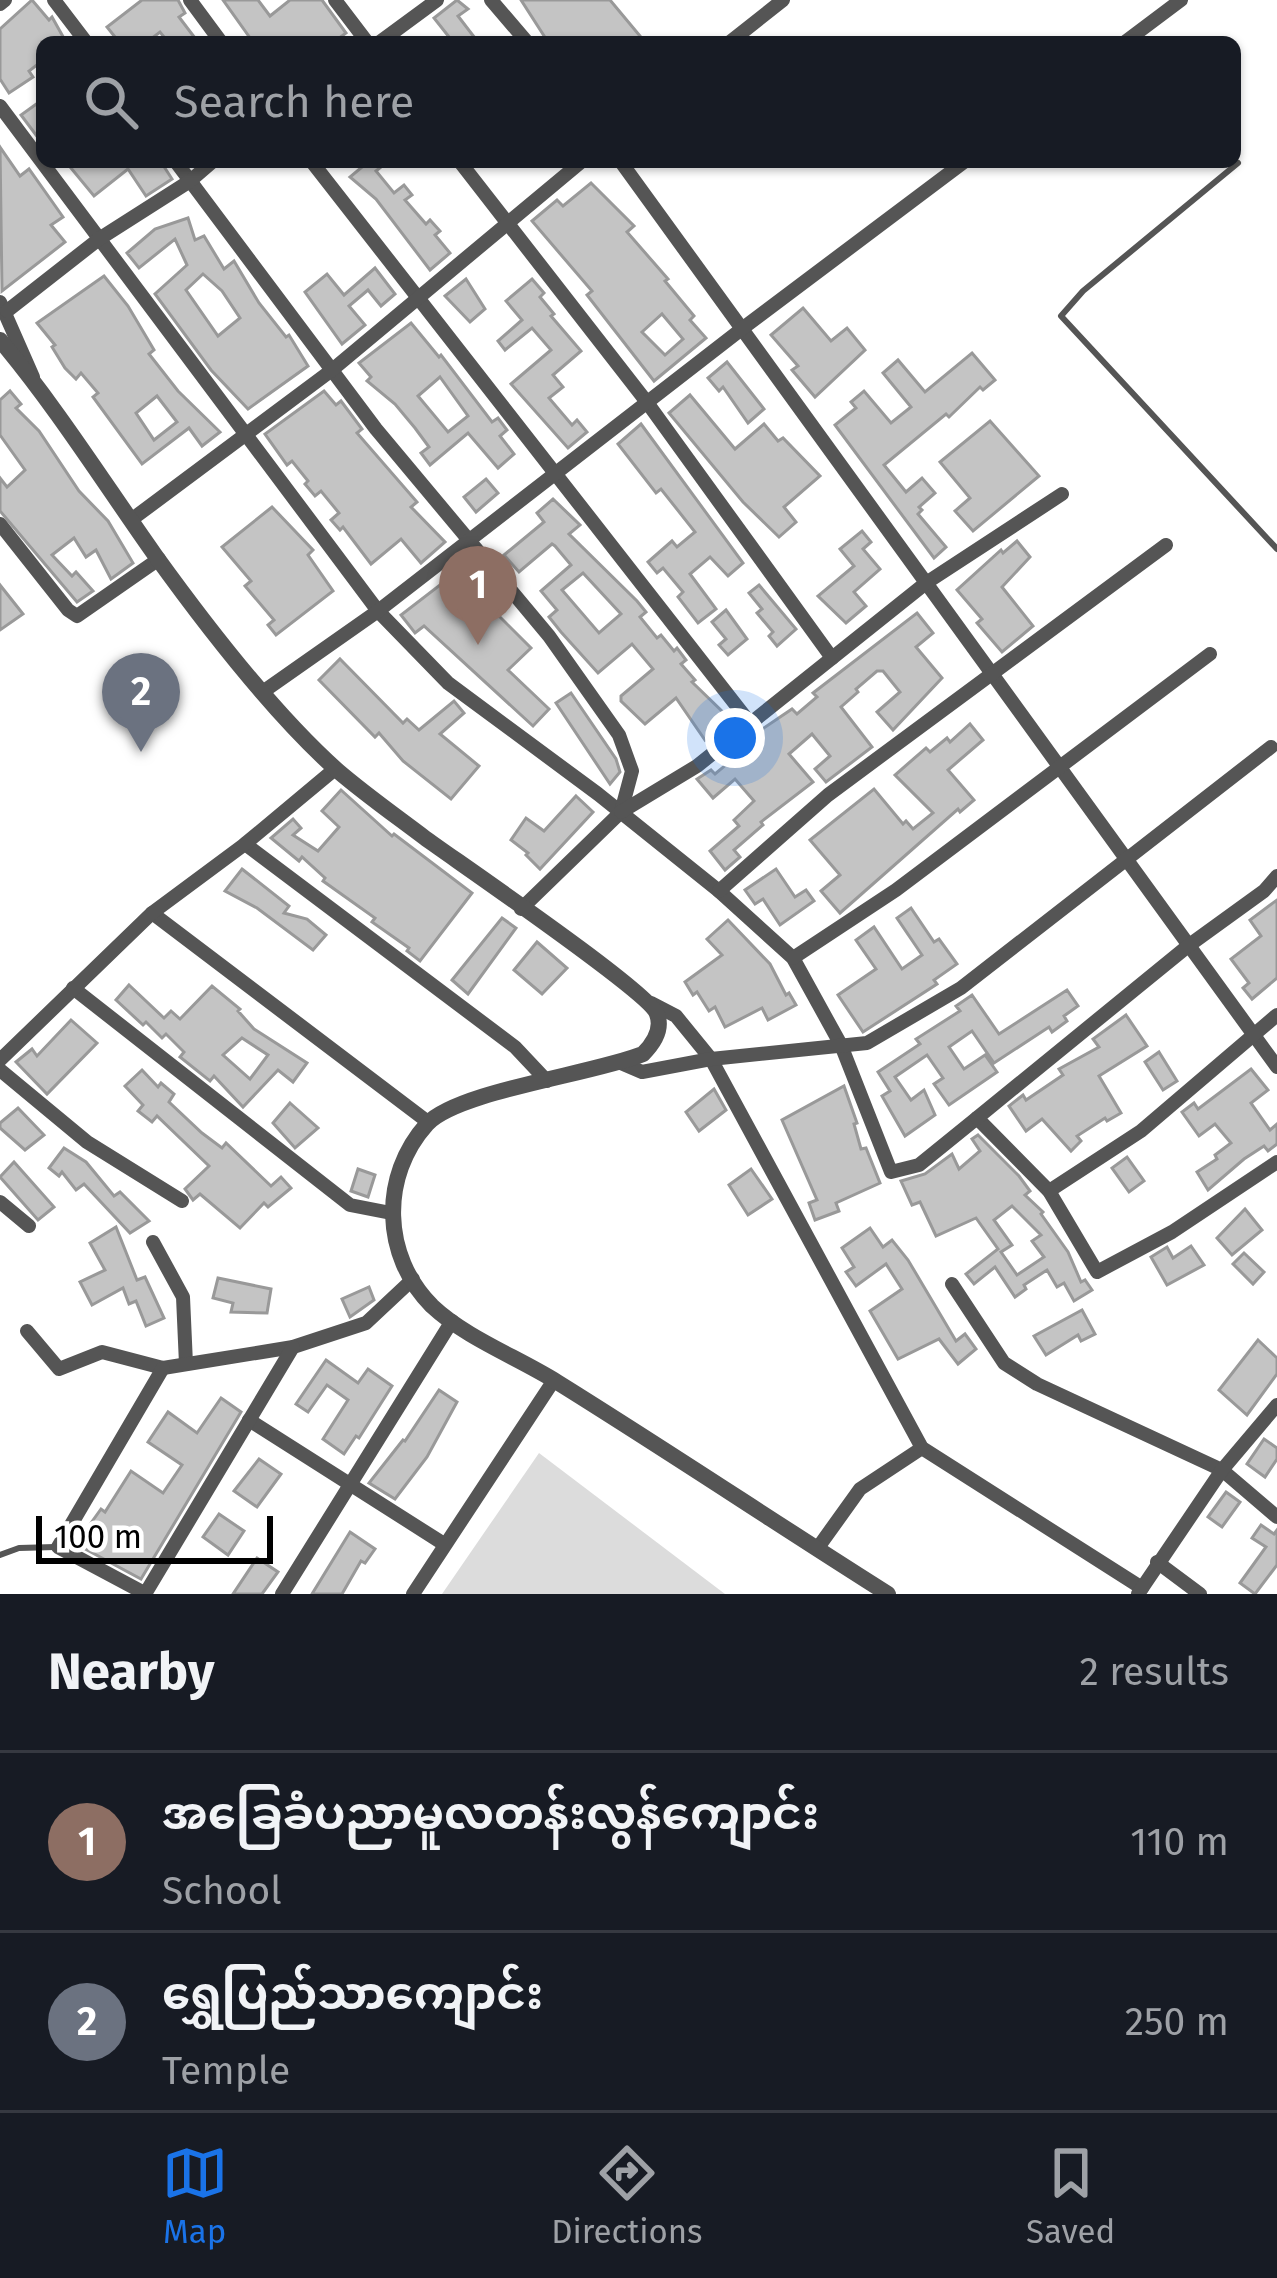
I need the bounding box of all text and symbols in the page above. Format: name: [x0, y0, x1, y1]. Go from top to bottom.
search box: [36, 36, 1241, 168]
icon: search: [78, 69, 144, 135]
text: Search here: [174, 75, 414, 129]
pin: 1: [439, 546, 517, 645]
pin: 2: [102, 653, 180, 752]
your location: [705, 708, 765, 768]
scale bar: [36, 1510, 273, 1563]
text: 100 m: [54, 1517, 142, 1557]
text: Nearby: [48, 1641, 214, 1703]
text: 2 results: [1080, 1649, 1229, 1695]
text: အခြေခံပညာမူလတန်းလွန်ကျောင်း: [162, 1787, 819, 1841]
text: 1: [78, 1819, 96, 1865]
text: 110 m: [1130, 1819, 1229, 1865]
text: School: [162, 1868, 282, 1914]
text: ရွှေပြည်သာကျောင်း: [162, 1967, 543, 2021]
text: 2: [77, 1999, 97, 2045]
text: 250 m: [1125, 1999, 1229, 2045]
text: Temple: [162, 2048, 290, 2094]
tab: Map: [162, 2140, 228, 2252]
tab: Directions: [551, 2140, 703, 2252]
tab: Saved: [1026, 2140, 1115, 2252]

